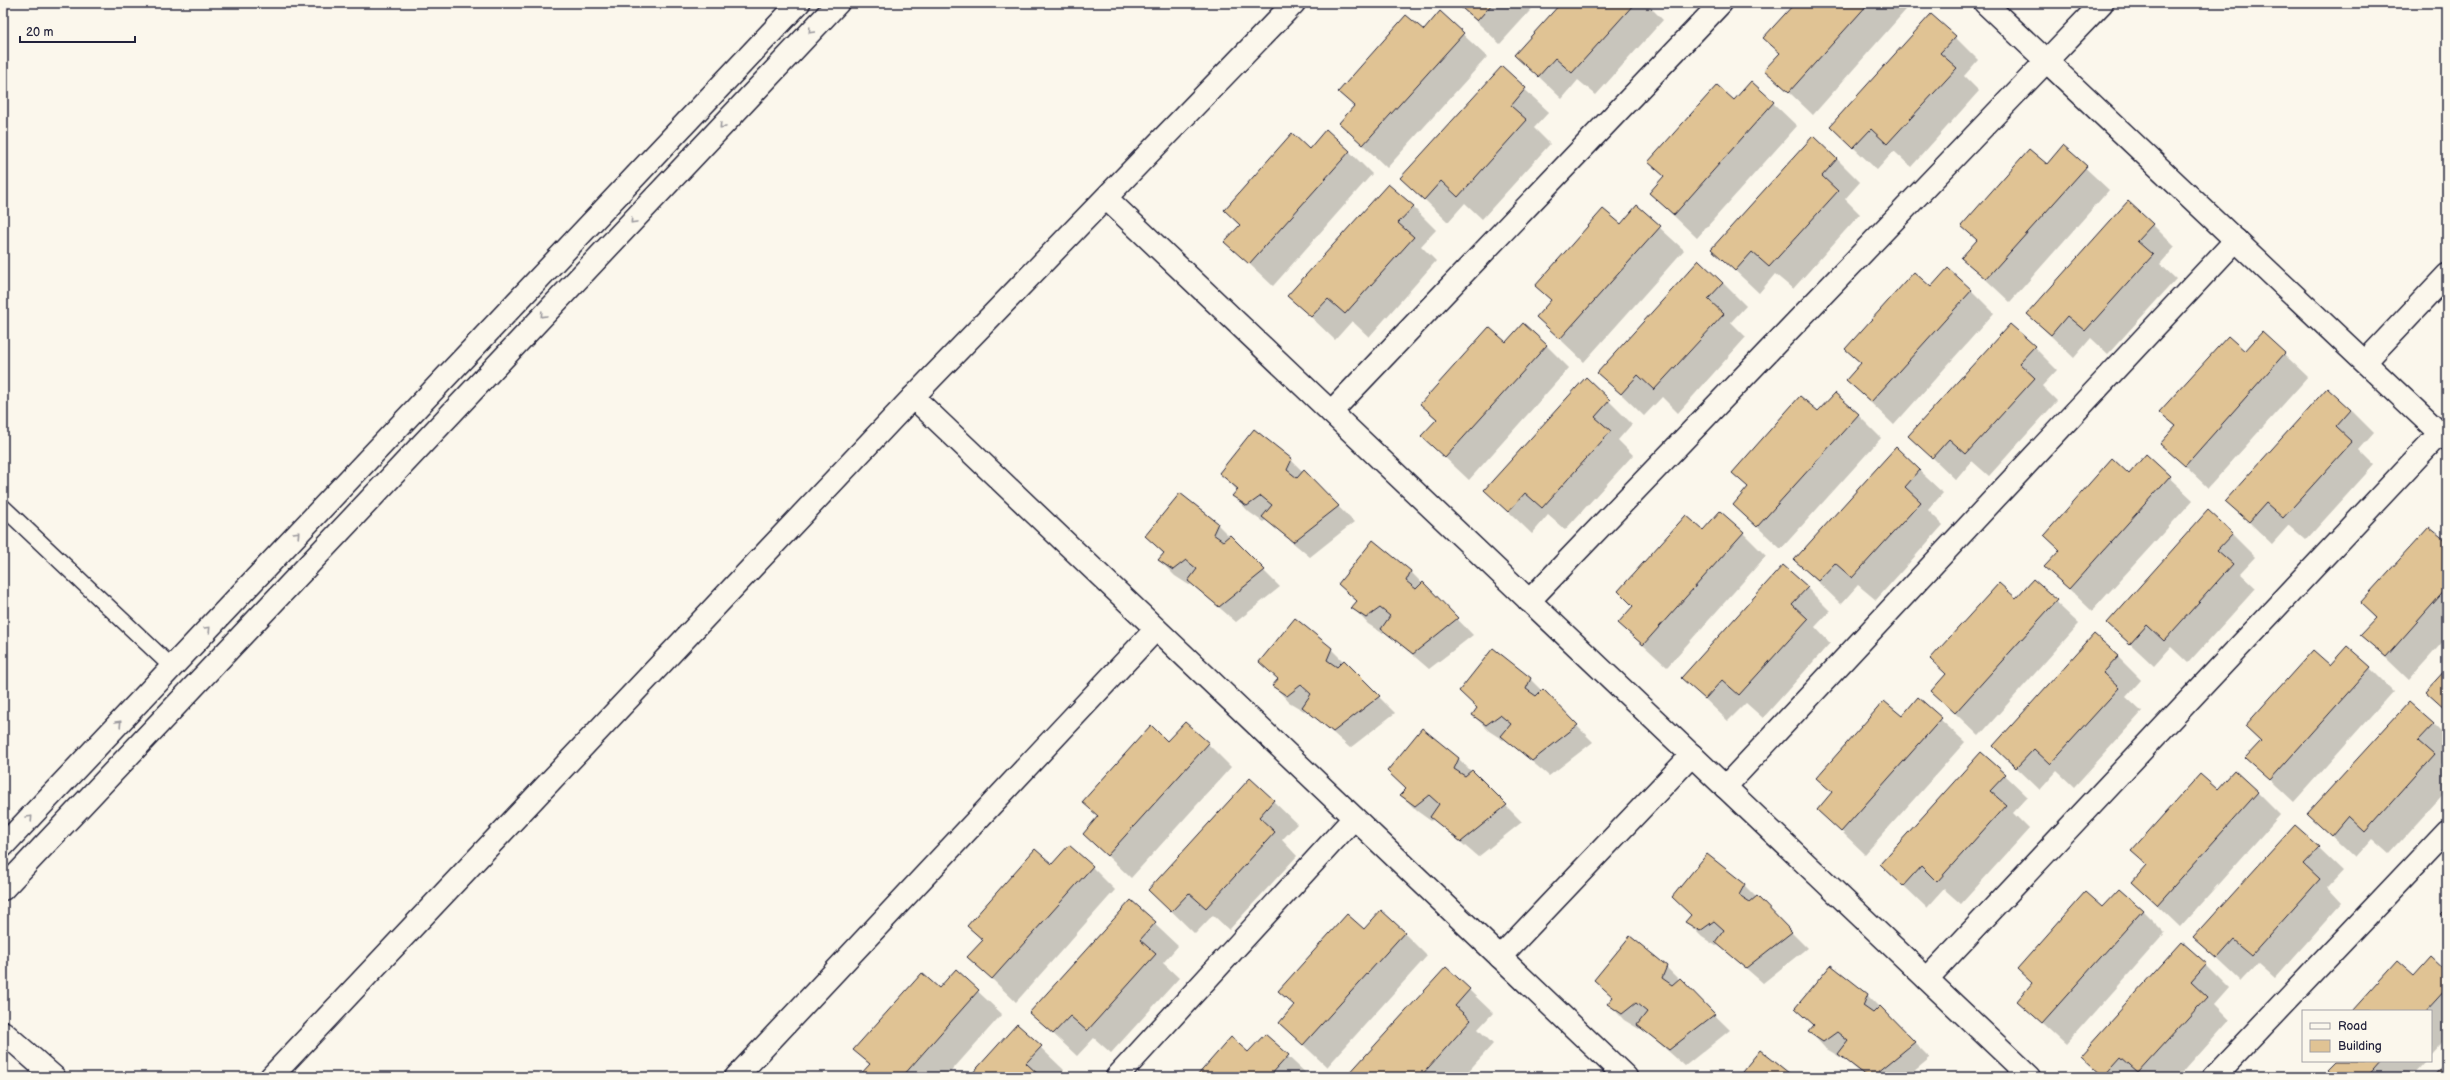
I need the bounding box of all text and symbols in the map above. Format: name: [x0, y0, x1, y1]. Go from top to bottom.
scale bar: [20, 18, 135, 44]
text: 20 m: [26, 25, 53, 40]
one-way arrow: [808, 26, 816, 34]
one-way arrow: [719, 121, 726, 129]
one-way arrow: [630, 216, 637, 224]
one-way arrow: [541, 310, 548, 318]
one-way arrow: [293, 531, 300, 539]
one-way arrow: [203, 626, 211, 634]
one-way arrow: [114, 720, 122, 728]
one-way arrow: [25, 815, 33, 823]
legend: [2302, 1010, 2432, 1062]
text: Road: [2338, 1019, 2367, 1034]
text: Building: [2338, 1039, 2382, 1054]

